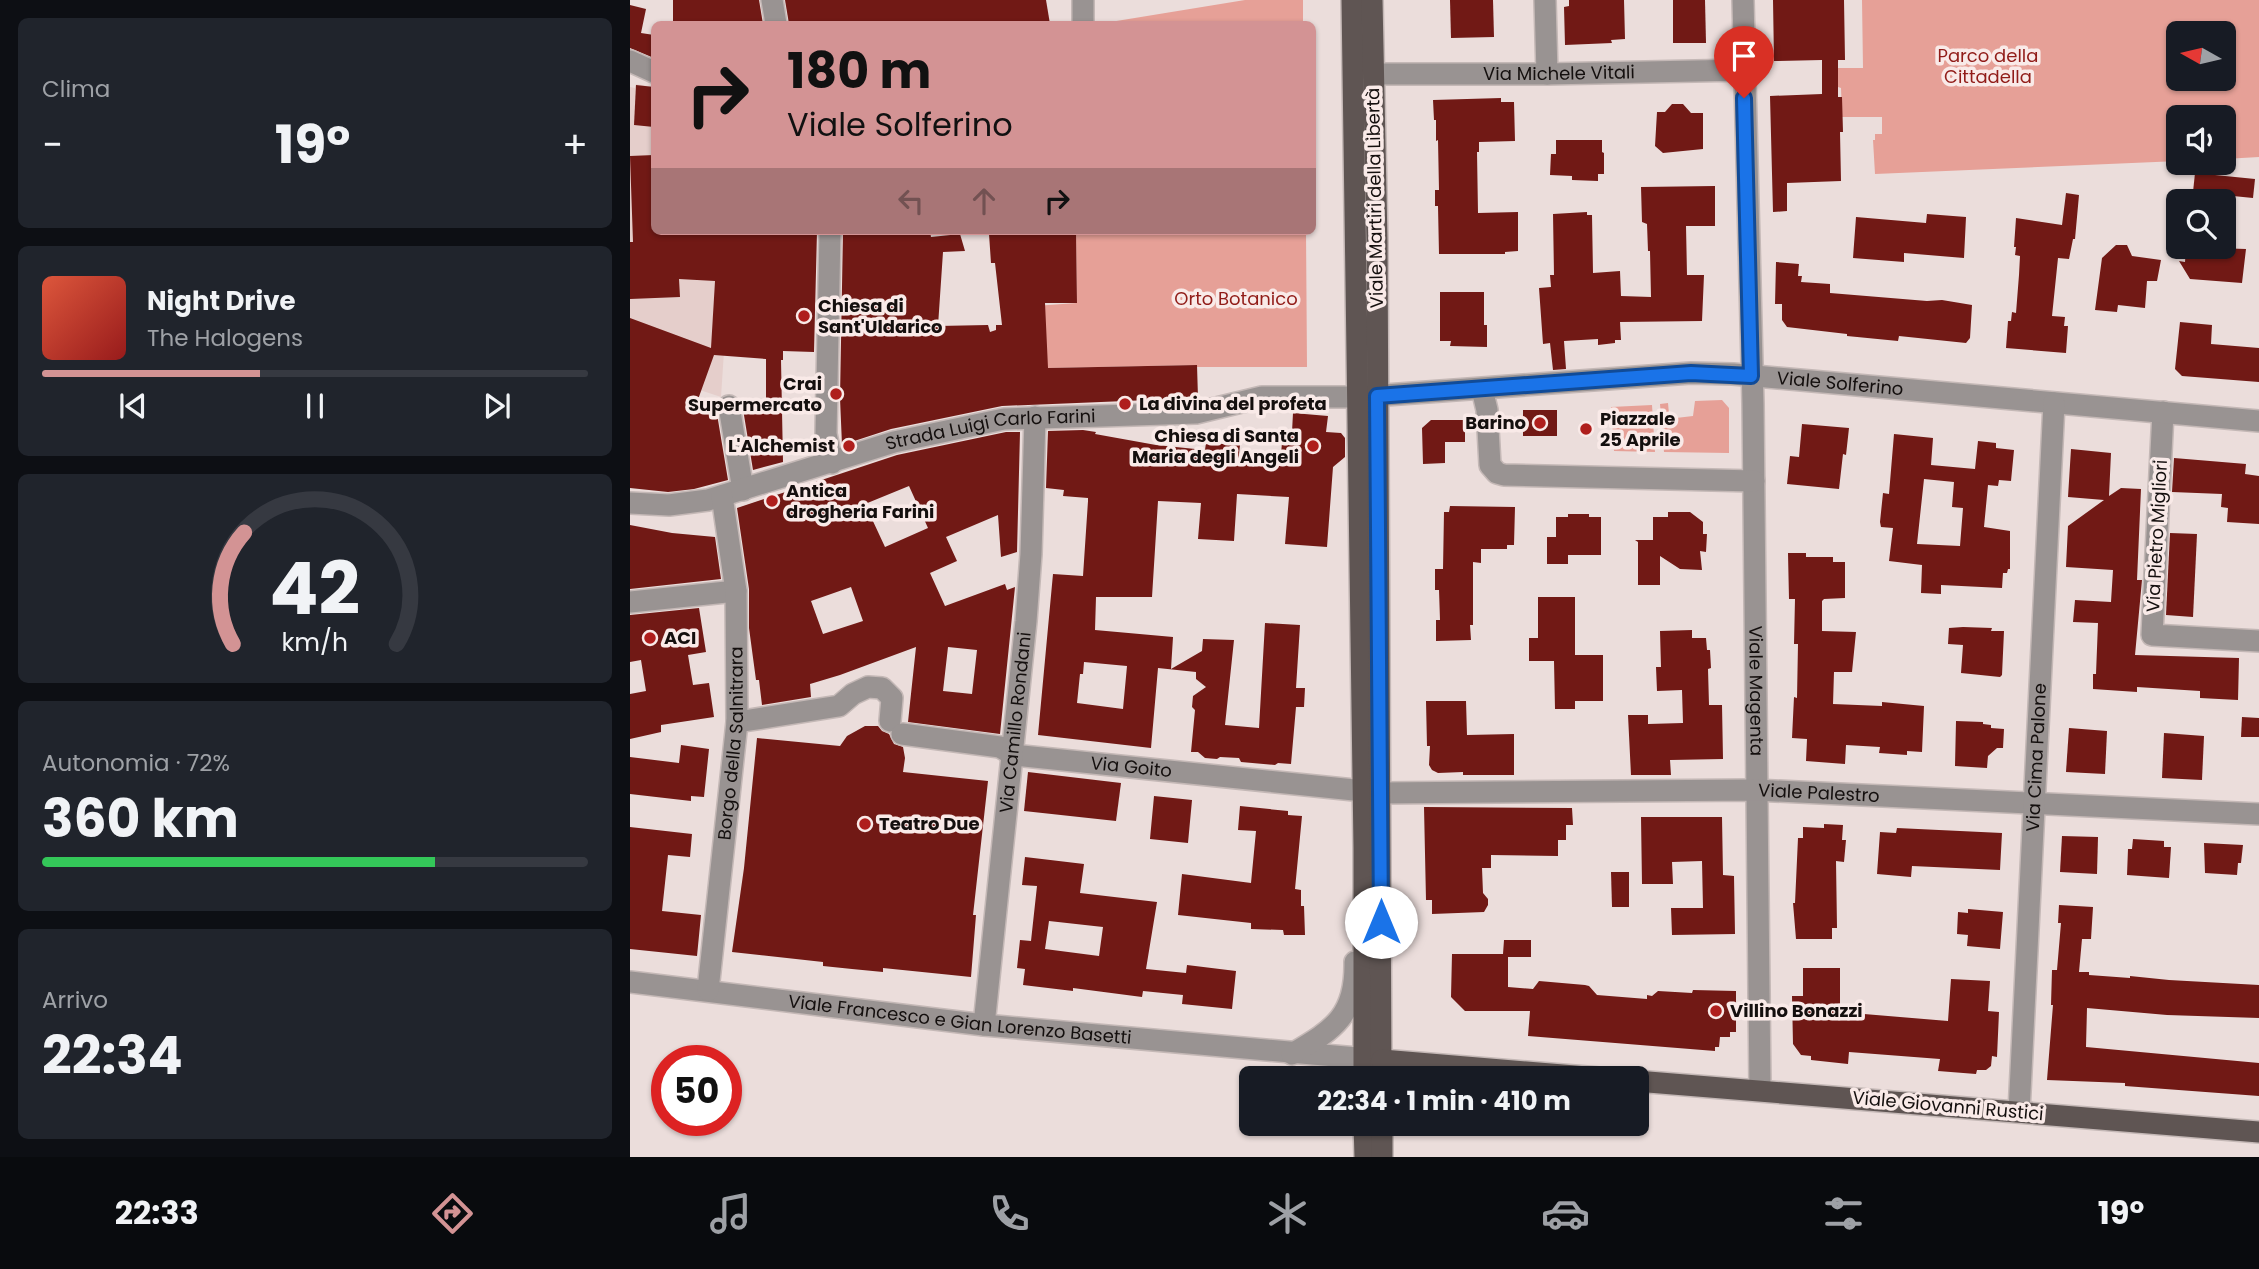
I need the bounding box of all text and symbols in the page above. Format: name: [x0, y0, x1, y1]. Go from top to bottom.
north arrow: [2166, 21, 2236, 91]
map controls: [2166, 21, 2236, 259]
pin: [1714, 26, 1774, 98]
text: 180 m: [787, 37, 931, 105]
icon: arrive: [1725, 37, 1763, 75]
park label: Parco della Cittadella: [1938, 43, 2038, 89]
icon: right: [672, 49, 763, 140]
street label: Via Michele Vitali: [1483, 59, 1635, 86]
text: Clima: [42, 73, 110, 105]
street label: Viale Martiri della Libertà: [1360, 88, 1389, 309]
text: Viale Solferino: [787, 102, 1013, 147]
button: sound: [2166, 105, 2236, 175]
text: 19°: [275, 108, 350, 181]
text: −: [42, 118, 63, 171]
text: +: [562, 118, 588, 171]
icon: left: [892, 182, 930, 220]
icon: ahead: [965, 182, 1003, 220]
icon: right: [1038, 182, 1076, 220]
button: search: [2166, 189, 2236, 259]
text: Night Drive: [147, 283, 295, 319]
park label: Orto Botanico: [1174, 286, 1298, 311]
place label: Chiesa di Sant'Uldarico: [818, 293, 943, 339]
marker: Chiesa di Sant'Uldarico: [796, 308, 812, 324]
text: The Halogens: [147, 322, 303, 354]
street label: Viale Solferino: [1776, 365, 1905, 401]
place label: Crai Supermercato: [688, 371, 822, 417]
marker: Crai Supermercato: [828, 386, 844, 402]
icon: previous: [114, 387, 152, 425]
icon: pause: [296, 387, 334, 425]
icon: next: [478, 387, 516, 425]
place label: La divina del profeta: [1139, 391, 1327, 416]
marker: La divina del profeta: [1117, 396, 1133, 412]
street label: Strada Luigi Carlo Farini: [882, 403, 1096, 456]
place label: Piazzale 25 Aprile: [1600, 406, 1681, 452]
place label: Barino: [1465, 410, 1526, 435]
marker: Barino: [1532, 415, 1548, 431]
marker: Piazzale 25 Aprile: [1578, 421, 1594, 437]
place label: Chiesa di Santa Maria degli Angeli: [1132, 423, 1299, 469]
place label: L'Alchemist: [728, 433, 835, 458]
marker: L'Alchemist: [841, 438, 857, 454]
marker: Chiesa di Santa Maria degli Angeli: [1305, 438, 1321, 454]
street label: Via Pietro Migliori: [2140, 459, 2173, 613]
place label: Antica drogheria Farini: [786, 478, 934, 524]
marker: Antica drogheria Farini: [764, 493, 780, 509]
text: 42: [270, 539, 360, 640]
text: km/h: [282, 625, 348, 660]
place label: ACI: [664, 625, 696, 650]
street label: Viale Magenta: [1743, 625, 1770, 756]
marker: ACI: [642, 630, 658, 646]
street label: Via Camillo Rondani: [993, 631, 1037, 814]
street label: Borgo della Salnitrara: [711, 646, 749, 841]
street label: Via Cima Palone: [2020, 683, 2052, 832]
text: Autonomia · 72%: [42, 747, 230, 779]
street label: Via Goito: [1089, 750, 1173, 783]
street label: Viale Palestro: [1758, 777, 1880, 808]
text: 360 km: [42, 782, 239, 855]
place label: Teatro Due: [879, 811, 980, 836]
marker: Teatro Due: [857, 816, 873, 832]
position arrow: [1344, 885, 1418, 959]
text: Arrivo: [42, 984, 108, 1016]
street label: Viale Francesco e Gian Lorenzo Basetti: [787, 988, 1133, 1050]
place label: Villino Bonazzi: [1730, 998, 1863, 1023]
marker: Villino Bonazzi: [1708, 1003, 1724, 1019]
text: 22:34: [42, 1019, 183, 1092]
speed limit sign: 50: [651, 1045, 742, 1136]
text: 22:34 · 1 min · 410 m: [1317, 1083, 1571, 1119]
street label: Viale Giovanni Rustici: [1851, 1085, 2045, 1126]
icon: directions: [428, 1189, 477, 1238]
icon: music: [706, 1189, 755, 1238]
icon: phone: [985, 1189, 1034, 1238]
icon: climate: [1263, 1189, 1312, 1238]
icon: car: [1541, 1189, 1590, 1238]
icon: filters: [1819, 1189, 1868, 1238]
text: 22:33: [115, 1190, 199, 1235]
text: 19°: [2098, 1190, 2144, 1235]

